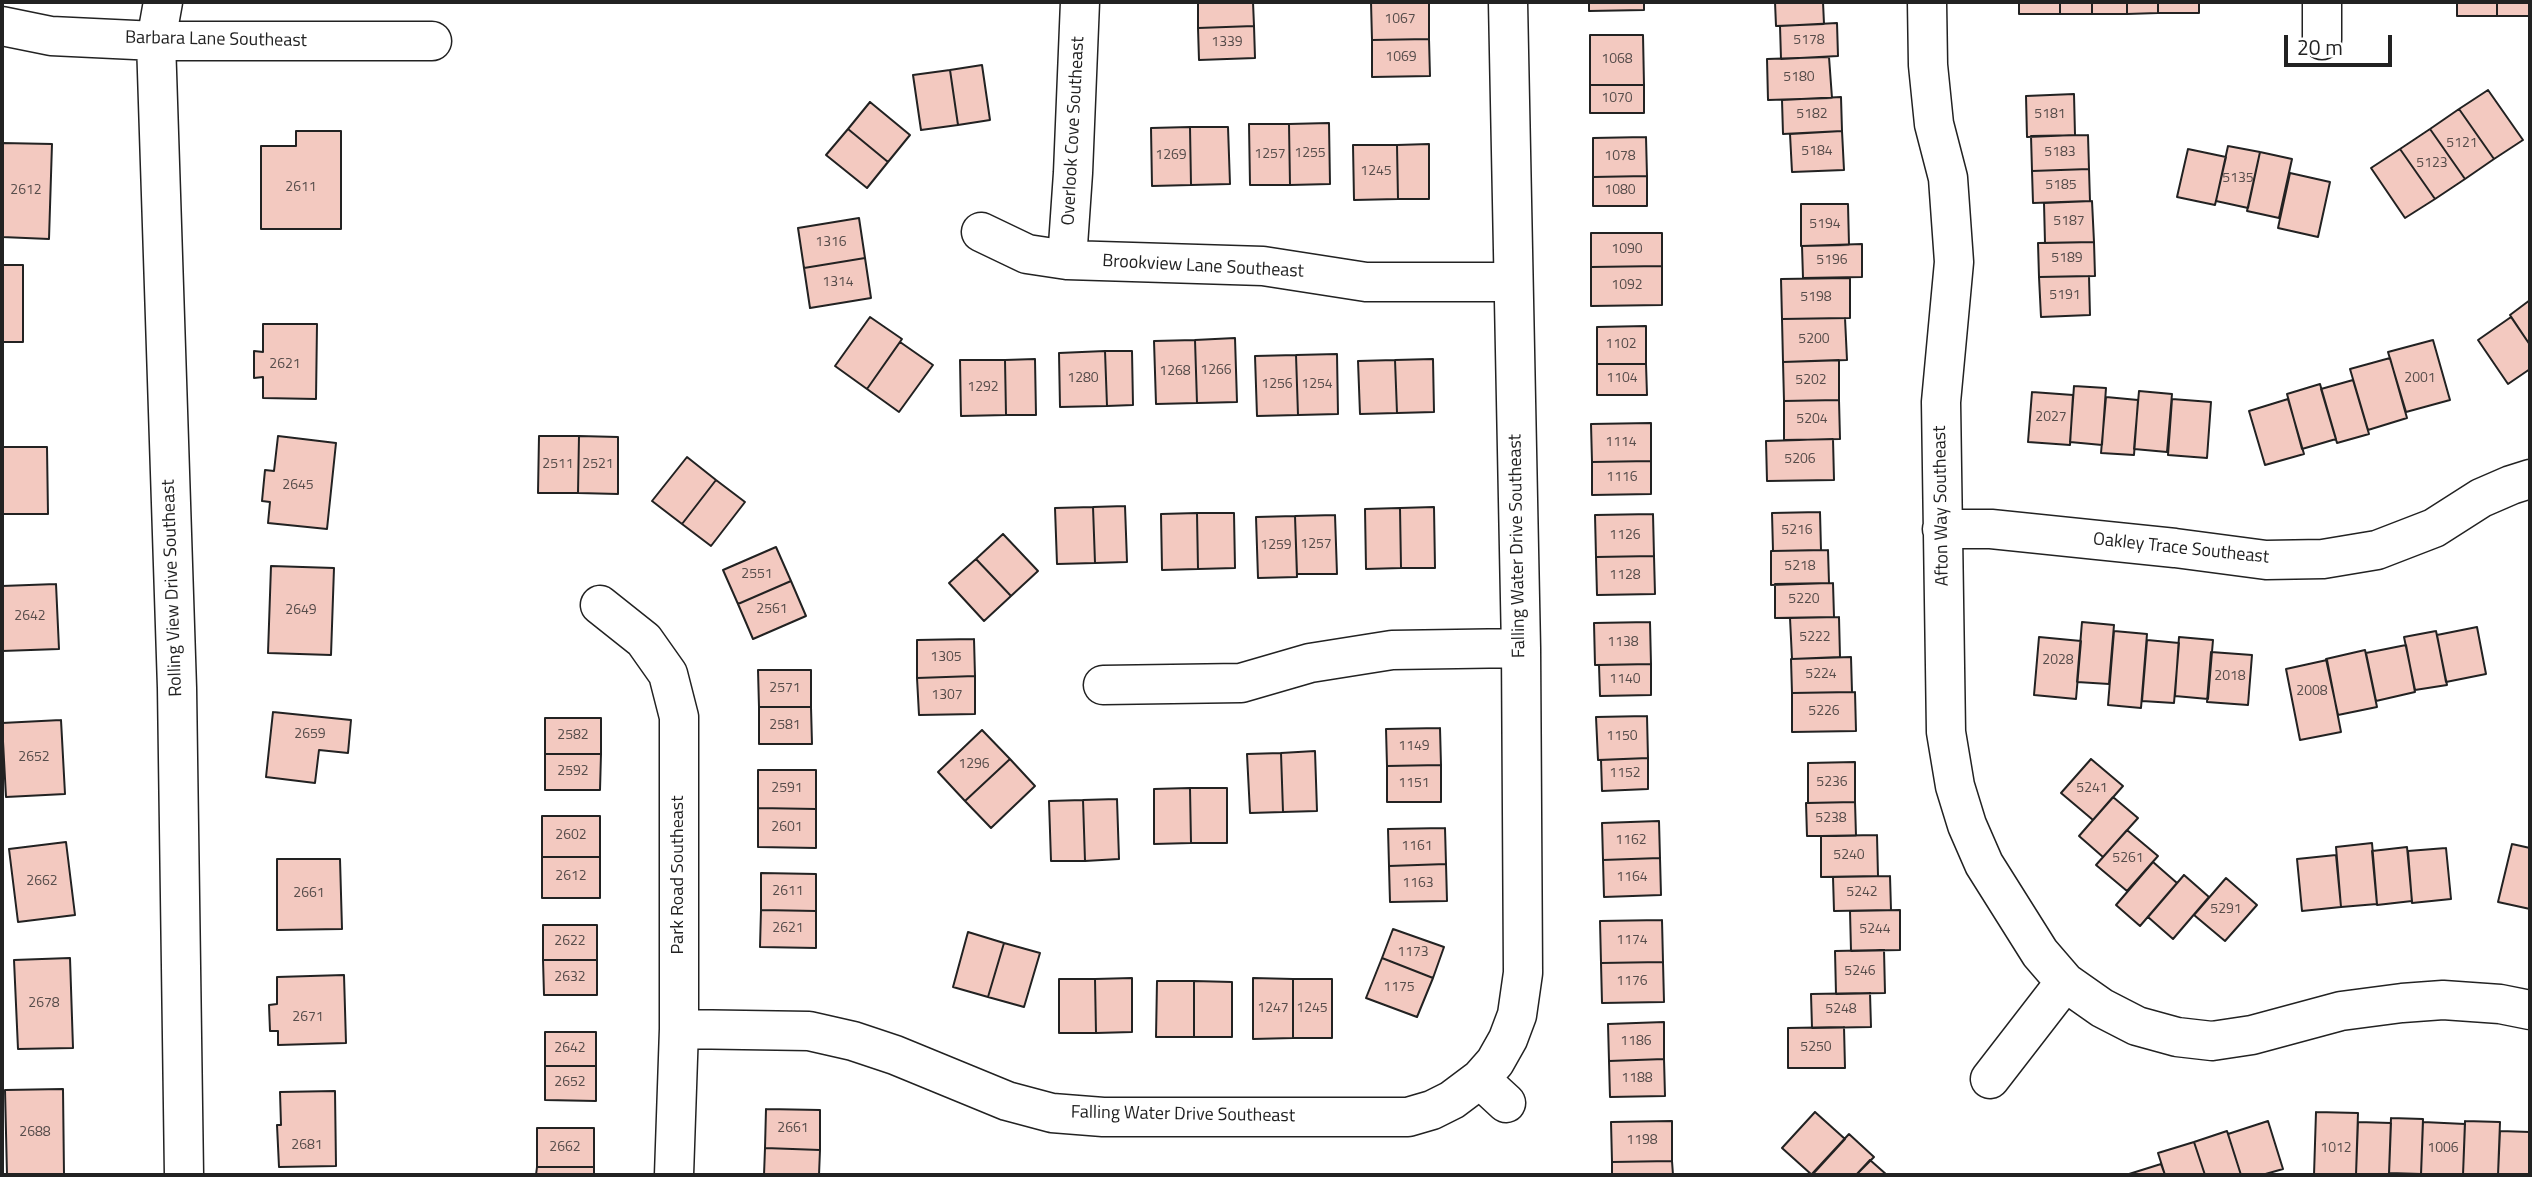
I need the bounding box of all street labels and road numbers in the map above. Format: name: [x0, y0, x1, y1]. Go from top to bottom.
street label: Barbara Lane Southeast: [125, 28, 307, 52]
street label: Overlook Cove Southeast: [1058, 36, 1090, 226]
street label: Brookview Lane Southeast: [1102, 251, 1304, 283]
street label: Afton Way Southeast: [1930, 425, 1954, 587]
street label: Falling Water Drive Southeast: [1505, 434, 1531, 658]
street label: Rolling View Drive Southeast: [158, 479, 188, 697]
street label: Oakley Trace Southeast: [2092, 529, 2270, 569]
street label: Park Road Southeast: [668, 796, 690, 954]
street label: Falling Water Drive Southeast: [1071, 1102, 1295, 1128]

